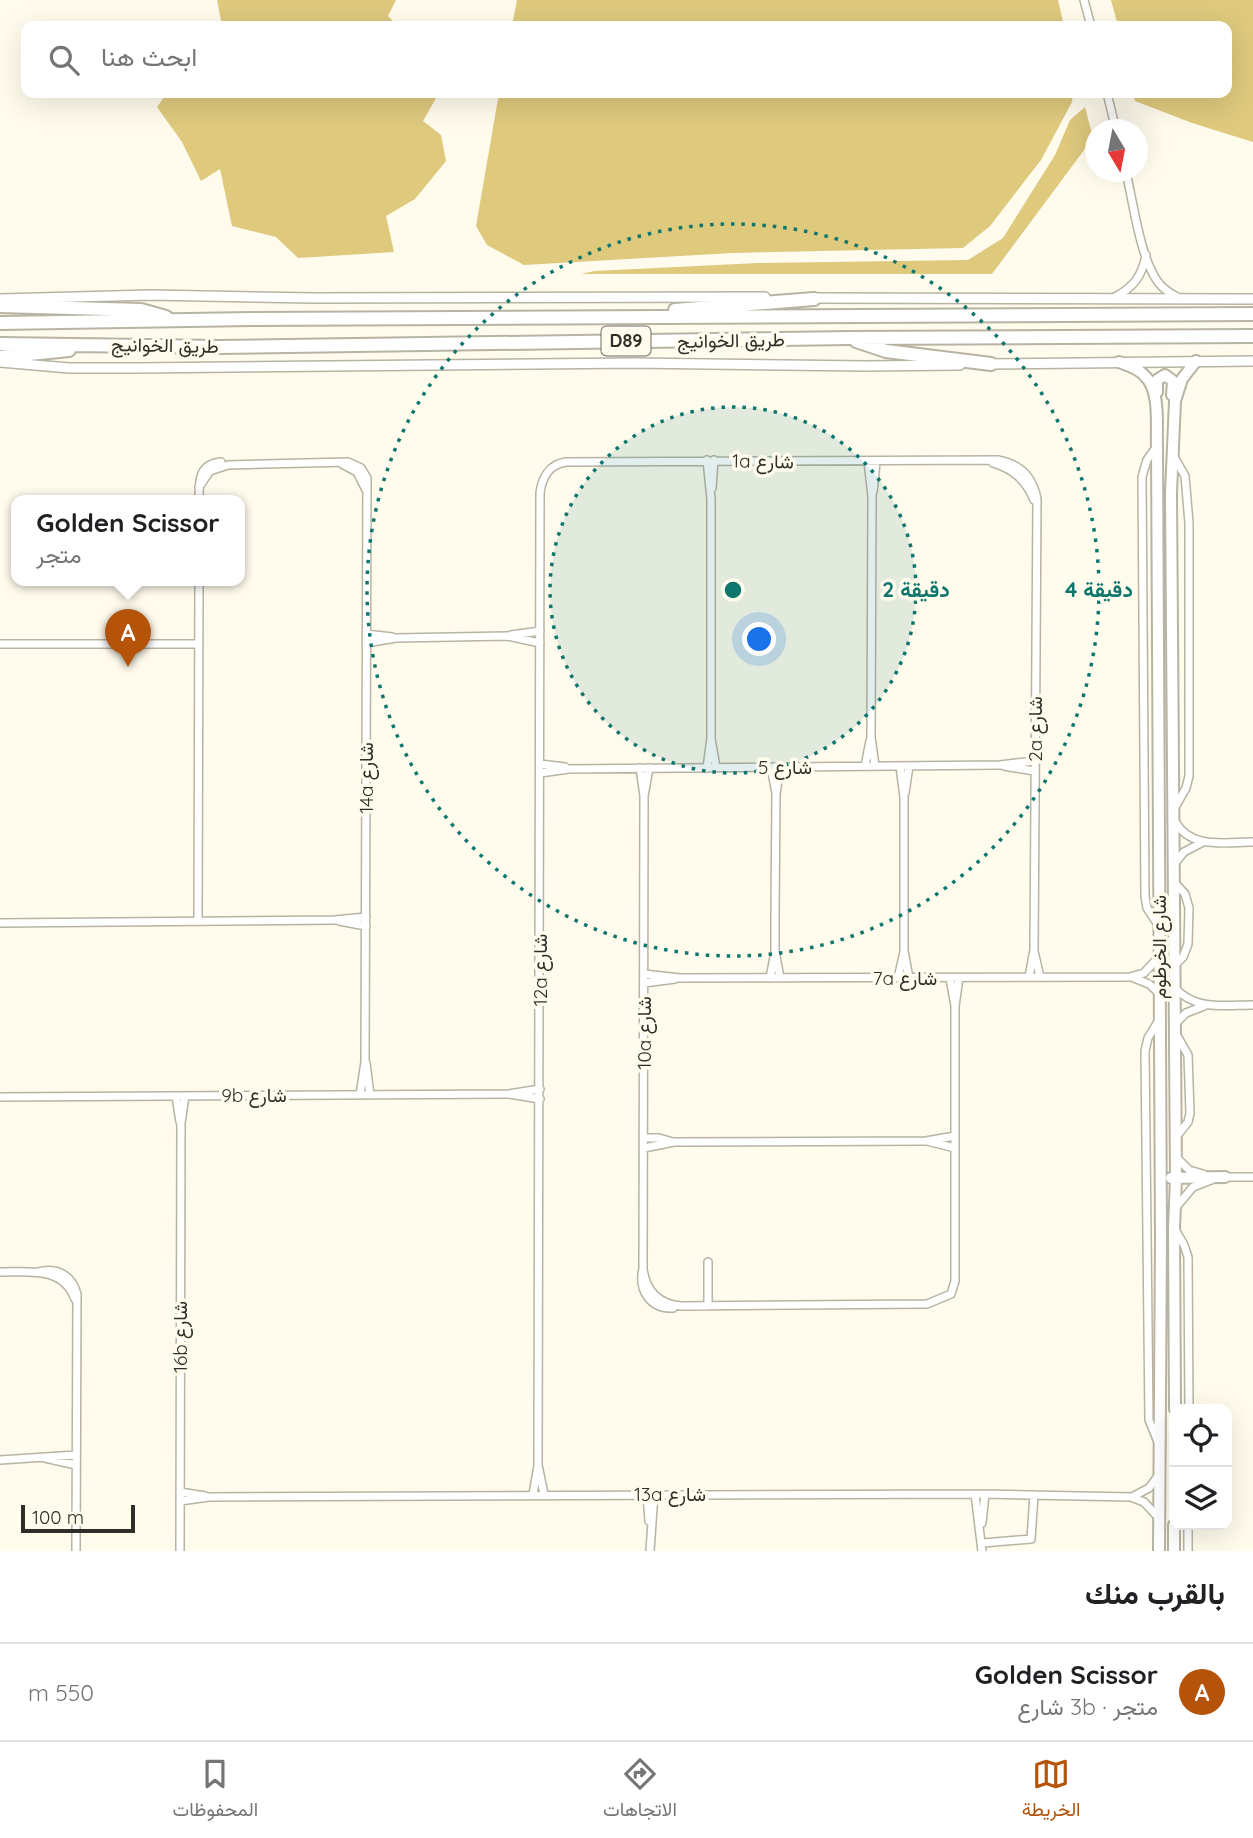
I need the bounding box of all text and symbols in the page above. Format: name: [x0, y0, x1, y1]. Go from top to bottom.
search box: [21, 21, 1232, 98]
text: ابحث هنا: [101, 40, 197, 73]
icon: search: [45, 41, 83, 79]
north arrow: [1085, 119, 1148, 182]
road number: D89: [602, 326, 650, 356]
street label: طريق الخوانيج: [677, 327, 785, 355]
street label: طريق الخوانيج: [111, 332, 219, 360]
street label: 1a شارع: [732, 448, 794, 475]
popup: [11, 495, 245, 586]
text: Golden Scissor: [36, 506, 220, 539]
text: متجر: [36, 540, 81, 569]
text: 2 دقيقة: [882, 576, 950, 602]
text: 4 دقيقة: [1065, 576, 1133, 602]
centre of rings: [721, 578, 745, 602]
pin: A: [105, 609, 151, 667]
your location: [742, 622, 776, 656]
street label: 2a شارع: [1023, 696, 1048, 762]
street label: 14a شارع: [354, 742, 379, 814]
street label: شارع 5: [758, 755, 812, 780]
street label: شارع الخرطوم: [1147, 895, 1172, 999]
street label: 12a شارع: [528, 934, 553, 1006]
street label: 7a شارع: [873, 966, 937, 991]
street label: 10a شارع: [632, 996, 657, 1070]
street label: 9b شارع: [221, 1083, 287, 1108]
street label: 16b شارع: [168, 1301, 193, 1373]
map controls: [1169, 1404, 1232, 1530]
button: locate: [1169, 1404, 1232, 1467]
button: layers: [1169, 1467, 1232, 1530]
street label: 13a شارع: [634, 1482, 706, 1507]
scale bar: [21, 1502, 135, 1534]
text: 100 m: [32, 1505, 84, 1529]
text: بالقرب منك: [1085, 1574, 1225, 1612]
text: Golden Scissor: [975, 1658, 1158, 1691]
text: 550 m: [28, 1678, 94, 1707]
text: A: [1195, 1678, 1209, 1707]
text: متجر · 3b شارع: [1017, 1692, 1158, 1721]
tab: المحفوظات: [173, 1755, 258, 1826]
tab: الاتجاهات: [603, 1755, 677, 1826]
tab: الخريطة: [1022, 1755, 1081, 1826]

